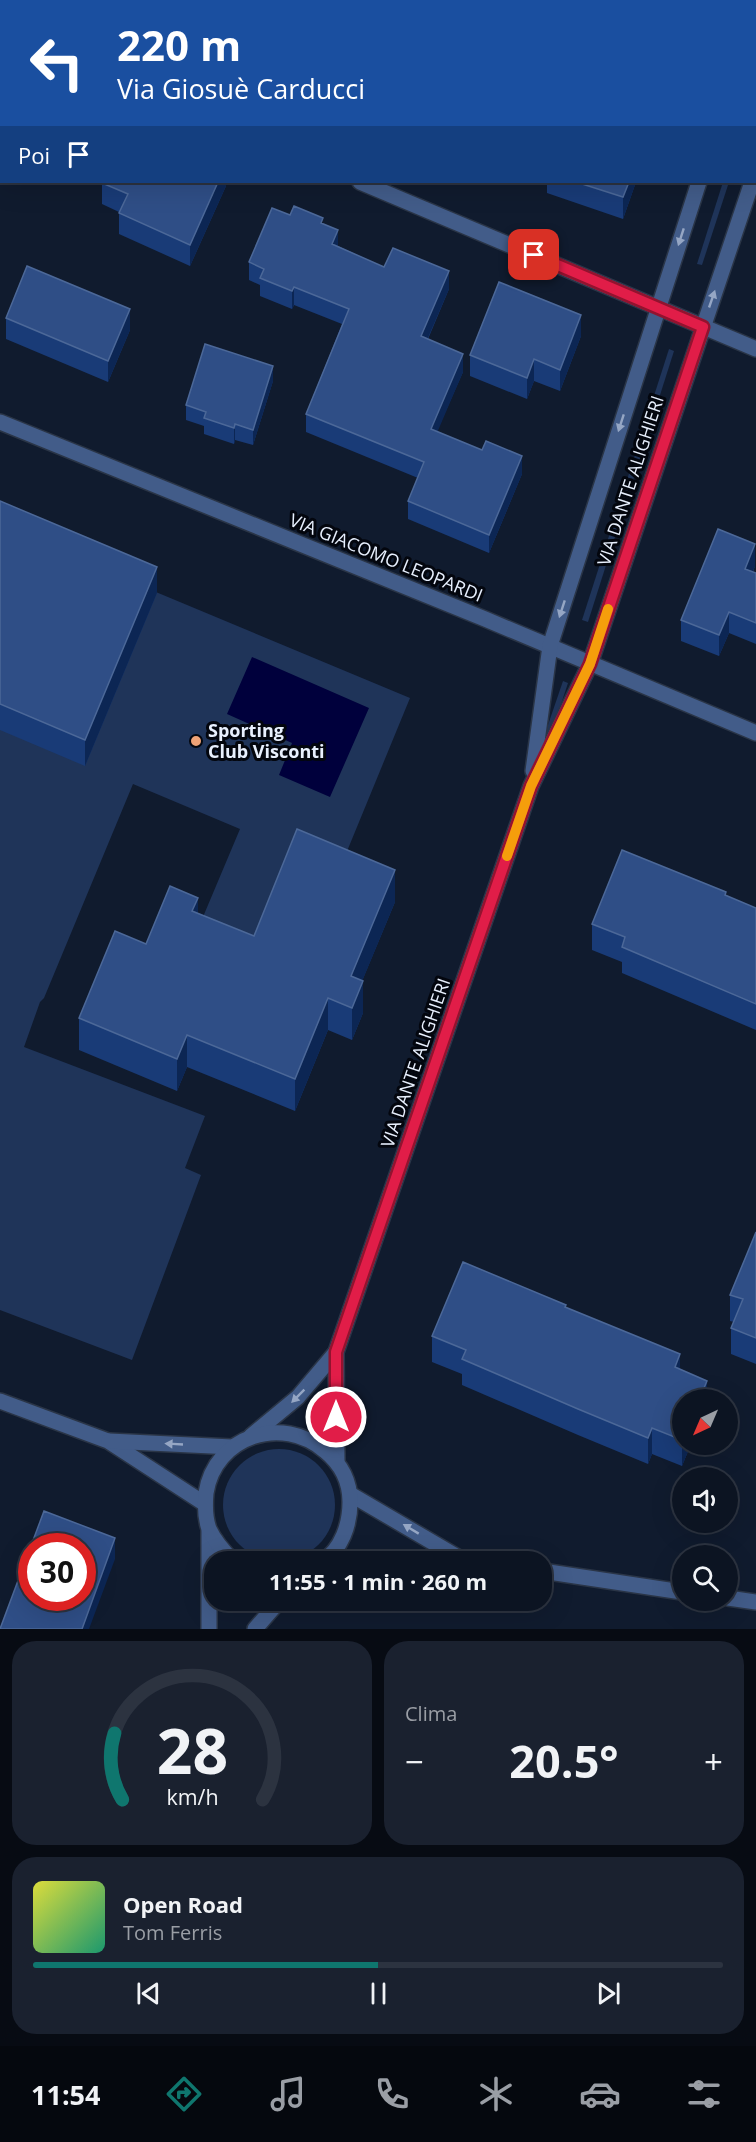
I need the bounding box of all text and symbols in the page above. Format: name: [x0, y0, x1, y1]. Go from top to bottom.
text: 220 m: [117, 16, 241, 73]
icon: left: [18, 24, 96, 102]
text: Via Giosuè Carducci: [117, 70, 365, 107]
icon: arrive: [62, 138, 95, 171]
text: Poi: [18, 140, 50, 170]
one-way arrow: [676, 228, 685, 246]
pin: [508, 229, 559, 280]
icon: arrive: [517, 238, 550, 271]
one-way arrow: [708, 290, 718, 308]
street label: VIA DANTE ALIGHIERI: [591, 392, 669, 569]
one-way arrow: [616, 414, 625, 432]
street label: VIA GIACOMO LEOPARDI: [286, 507, 487, 607]
one-way arrow: [557, 600, 566, 618]
place label: Sporting Club Visconti: [208, 718, 325, 763]
marker: Sporting Club Visconti: [189, 734, 203, 748]
street label: VIA DANTE ALIGHIERI: [375, 975, 455, 1151]
position arrow: [304, 1385, 368, 1449]
one-way arrow: [291, 1388, 305, 1402]
north arrow: [672, 1389, 738, 1455]
map controls: [672, 1389, 738, 1611]
one-way arrow: [164, 1440, 183, 1449]
button: sound: [672, 1467, 738, 1533]
one-way arrow: [403, 1523, 419, 1534]
speed limit sign: 30: [18, 1533, 96, 1611]
button: search: [672, 1545, 738, 1611]
text: 11:55 · 1 min · 260 m: [269, 1566, 487, 1596]
text: Clima: [405, 1700, 457, 1727]
text: 28: [156, 1707, 228, 1792]
text: 20.5°: [509, 1730, 619, 1791]
text: −: [405, 1739, 424, 1784]
text: +: [704, 1739, 723, 1784]
text: km/h: [166, 1782, 218, 1811]
text: Open Road: [123, 1889, 243, 1919]
text: Tom Ferris: [123, 1919, 222, 1946]
icon: previous: [132, 1977, 165, 2010]
icon: pause: [362, 1977, 395, 2010]
icon: next: [592, 1977, 625, 2010]
icon: directions: [163, 2073, 205, 2115]
icon: music: [267, 2073, 309, 2115]
icon: phone: [371, 2073, 413, 2115]
icon: climate: [475, 2073, 517, 2115]
icon: car: [579, 2073, 621, 2115]
icon: filters: [683, 2073, 725, 2115]
text: 11:54: [31, 2076, 100, 2113]

